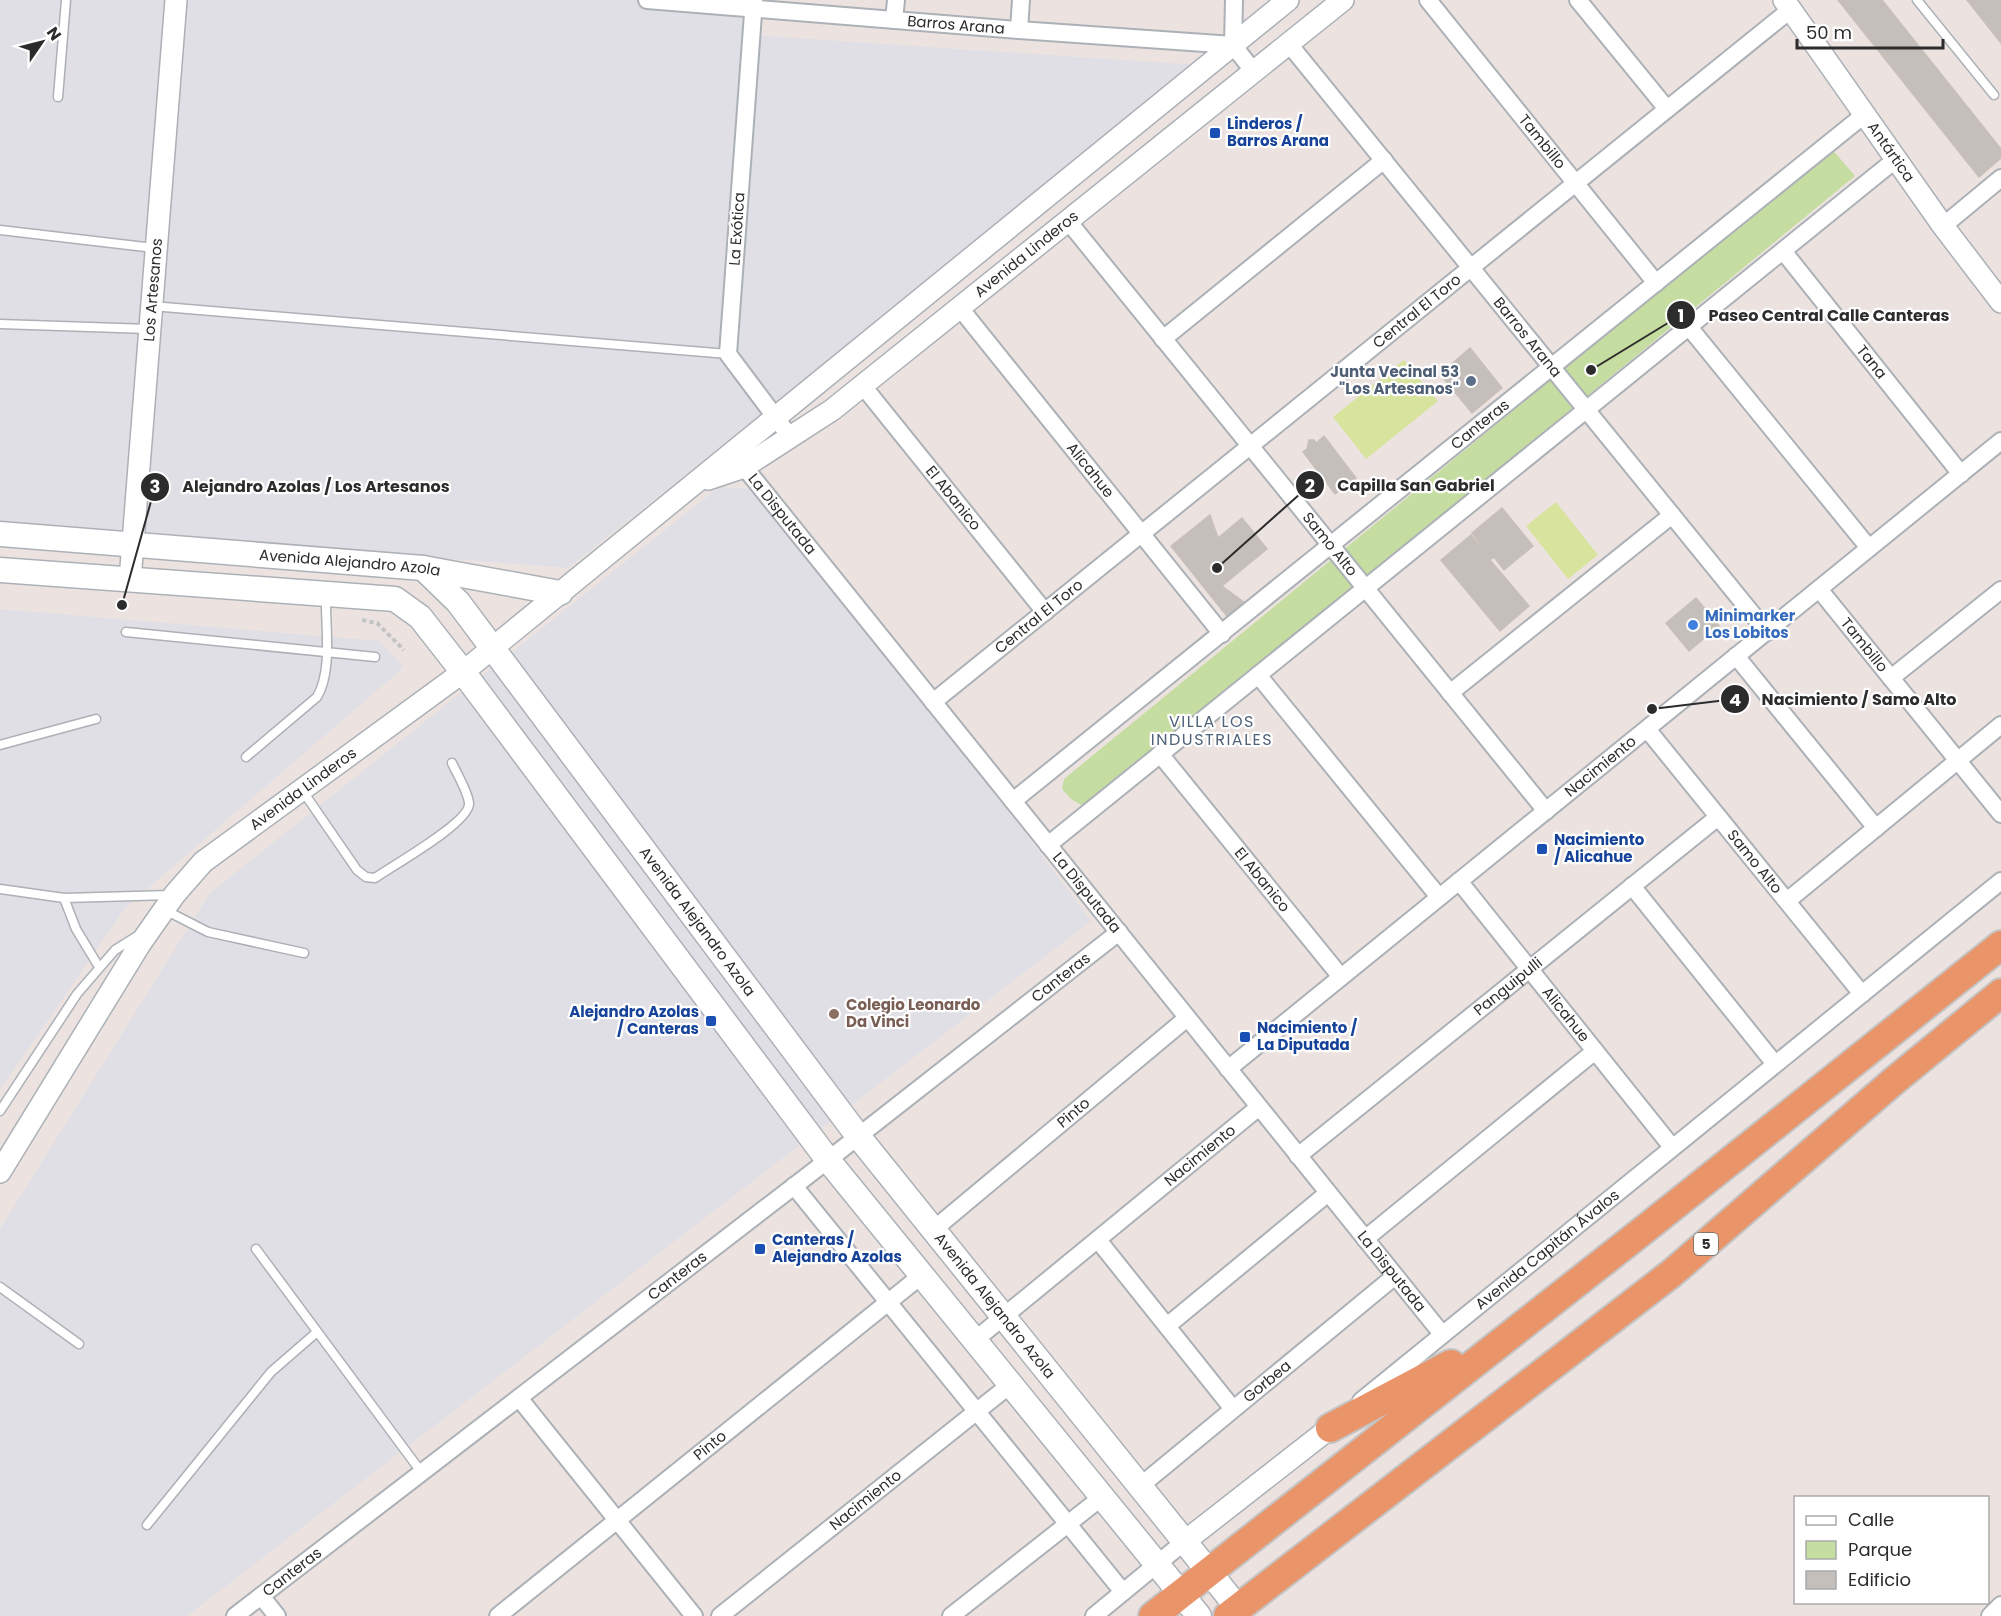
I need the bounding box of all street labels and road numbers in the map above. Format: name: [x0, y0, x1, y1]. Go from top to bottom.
street label: Barros Arana: [907, 10, 1006, 39]
street label: Tambillo: [1514, 110, 1571, 173]
street label: Antártica: [1863, 117, 1920, 186]
street label: La Exótica: [723, 192, 750, 266]
street label: Avenida Linderos: [970, 205, 1083, 302]
street label: Los Artesanos: [138, 237, 167, 342]
street label: Central El Toro: [1368, 269, 1465, 353]
street label: Barros Arana: [1489, 292, 1567, 382]
street label: Tana: [1852, 340, 1892, 383]
street label: Canteras: [1446, 394, 1514, 454]
street label: Alicahue: [1062, 438, 1119, 502]
street label: El Abanico: [921, 461, 986, 535]
street label: La Disputada: [743, 469, 822, 559]
street label: Samo Alto: [1298, 507, 1363, 580]
street label: Avenida Alejandro Azola: [258, 544, 442, 581]
street label: Central El Toro: [990, 574, 1087, 658]
street label: Tambillo: [1836, 613, 1893, 676]
street label: Nacimiento: [1560, 730, 1640, 801]
street label: Avenida Linderos: [245, 742, 361, 835]
street label: Samo Alto: [1723, 825, 1788, 898]
street label: Avenida Alejandro Azola: [635, 842, 761, 1000]
street label: El Abanico: [1230, 843, 1295, 916]
street label: La Disputada: [1048, 847, 1126, 937]
street label: Canteras: [1027, 947, 1095, 1007]
street label: Panguipulli: [1469, 952, 1547, 1020]
street label: Alicahue: [1538, 982, 1595, 1046]
street label: Pinto: [1052, 1092, 1094, 1132]
street label: Nacimiento: [1160, 1119, 1240, 1191]
street label: Avenida Capitán Ávalos: [1470, 1184, 1624, 1314]
street label: La Disputada: [1353, 1226, 1431, 1316]
street label: Avenida Alejandro Azola: [930, 1228, 1060, 1383]
road number: 5: [1694, 1233, 1718, 1255]
street label: Canteras: [643, 1246, 711, 1305]
street label: Gorbea: [1238, 1355, 1295, 1407]
street label: Pinto: [689, 1425, 731, 1465]
street label: Nacimiento: [825, 1464, 906, 1535]
street label: Canteras: [258, 1542, 326, 1601]

